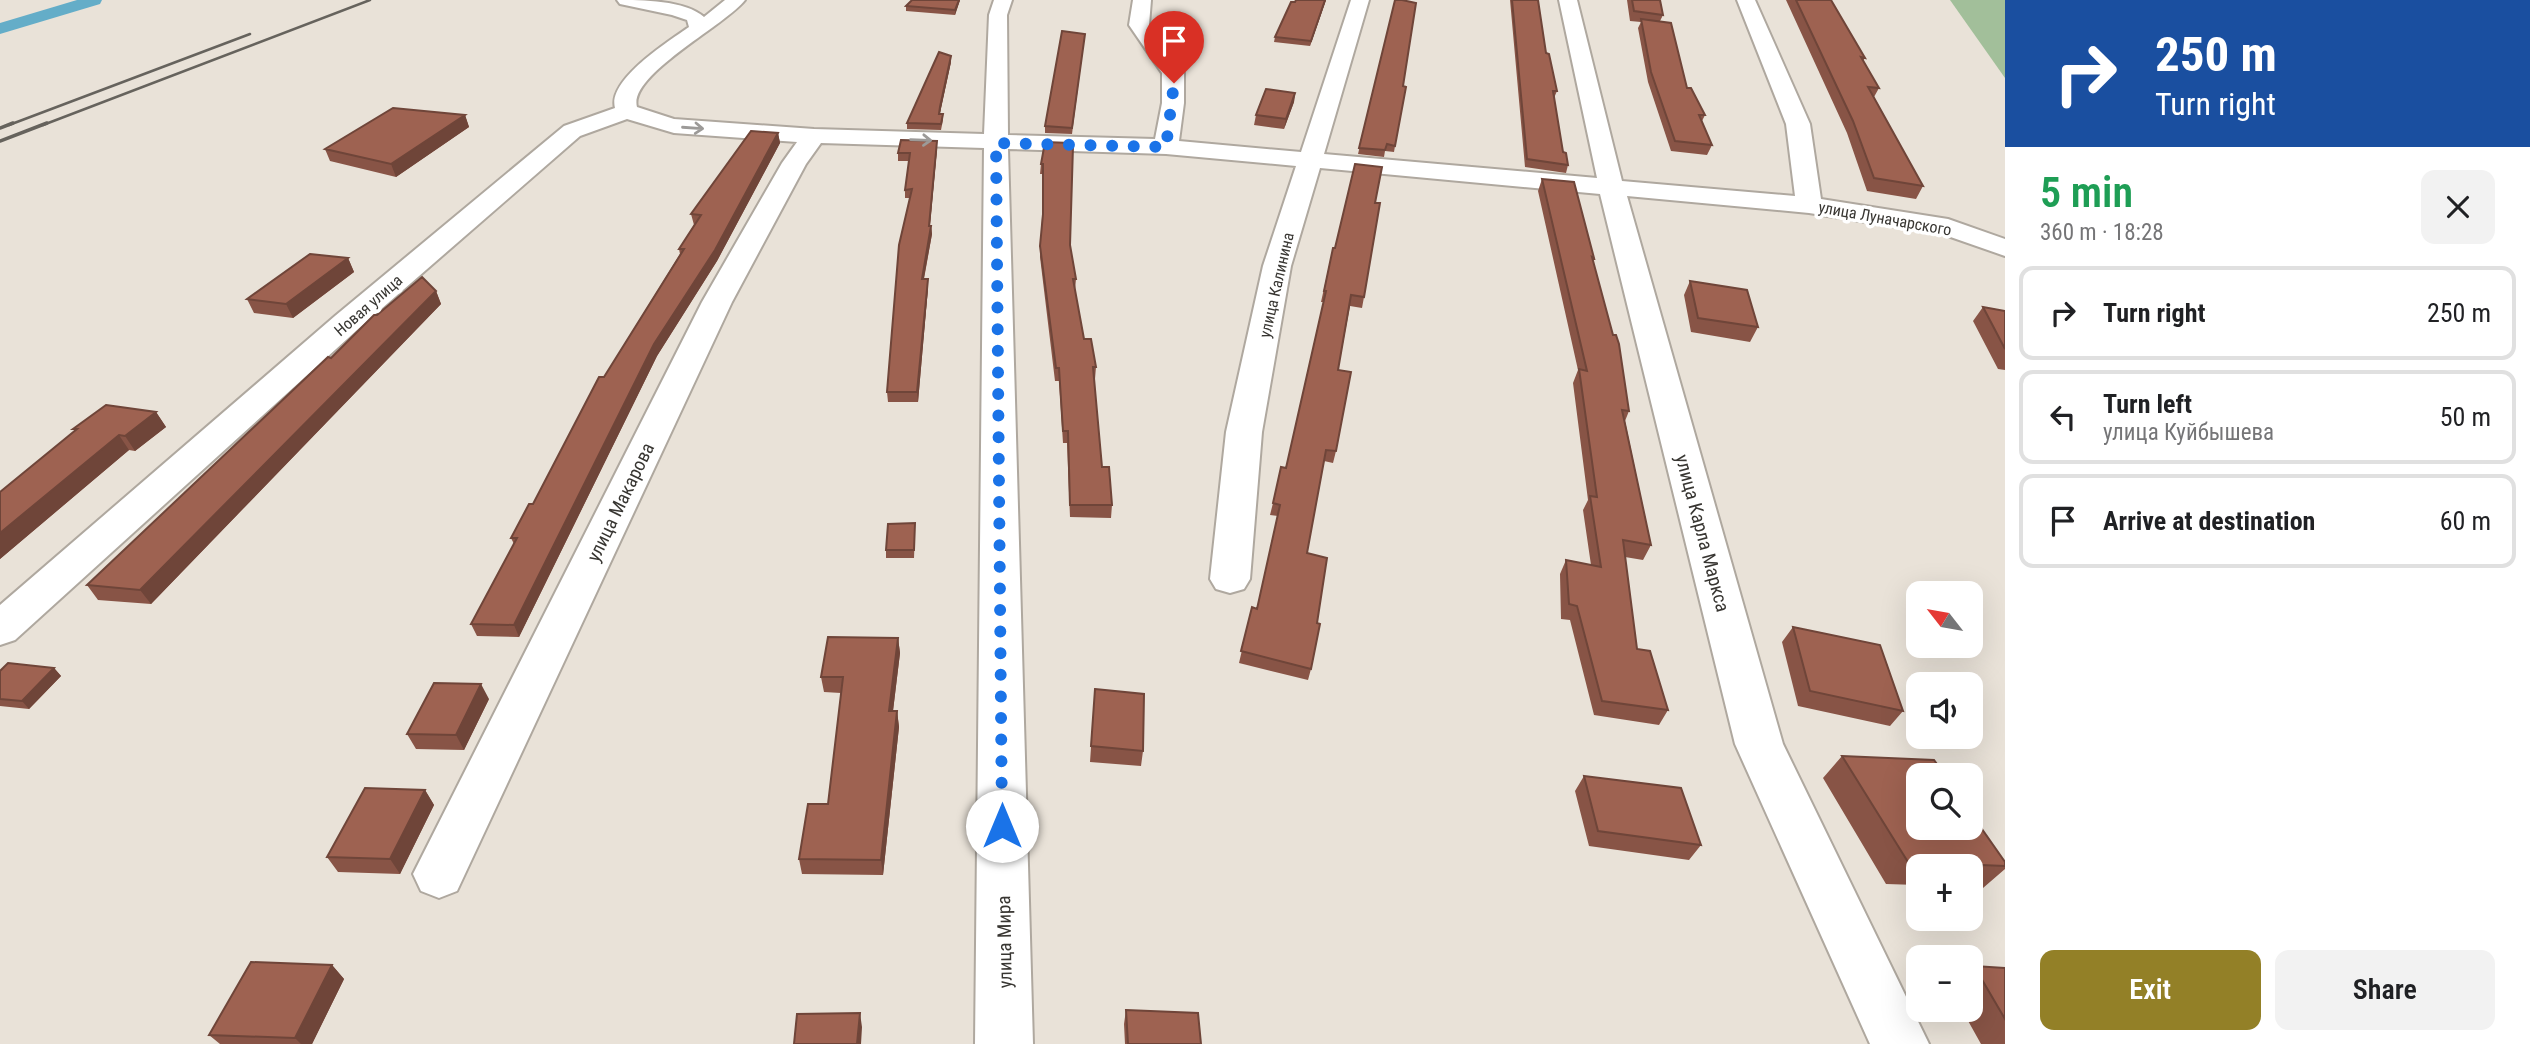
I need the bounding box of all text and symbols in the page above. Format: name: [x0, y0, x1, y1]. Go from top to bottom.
pin: [1144, 11, 1204, 83]
icon: arrive: [1155, 22, 1193, 60]
text: 250 m: [2155, 26, 2277, 83]
icon: right: [2040, 28, 2131, 119]
text: Turn right: [2155, 85, 2276, 123]
one-way arrow: [682, 122, 704, 135]
one-way arrow: [909, 134, 932, 147]
text: 5 min: [2040, 168, 2133, 217]
button: close: [2421, 170, 2495, 244]
street label: улица Луначарского: [1817, 197, 1953, 240]
text: 360 m · 18:28: [2040, 219, 2164, 246]
street label: улица Калинина: [1255, 231, 1298, 340]
street label: Новая улица: [330, 271, 406, 340]
icon: right: [2044, 294, 2082, 332]
text: Turn right: [2103, 298, 2205, 328]
text: 250 m: [2427, 298, 2491, 328]
text: Turn left: [2103, 389, 2192, 419]
icon: left: [2044, 398, 2082, 436]
text: 50 m: [2440, 402, 2491, 432]
text: улица Куйбышева: [2103, 419, 2274, 446]
street label: улица Макарова: [582, 439, 659, 565]
street label: улица Карла Маркса: [1670, 452, 1735, 614]
icon: arrive: [2044, 502, 2082, 540]
text: Arrive at destination: [2103, 506, 2315, 536]
text: 60 m: [2440, 506, 2491, 536]
north arrow: [1906, 581, 1983, 658]
map controls: [1906, 581, 1983, 1022]
button: sound: [1906, 672, 1983, 749]
button: search: [1906, 763, 1983, 840]
position arrow: [965, 789, 1039, 863]
button: +: [1906, 854, 1983, 931]
street label: улица Мира: [992, 895, 1017, 989]
button: −: [1906, 945, 1983, 1022]
button: Exit: [2040, 950, 2261, 1030]
button: Share: [2275, 950, 2495, 1030]

